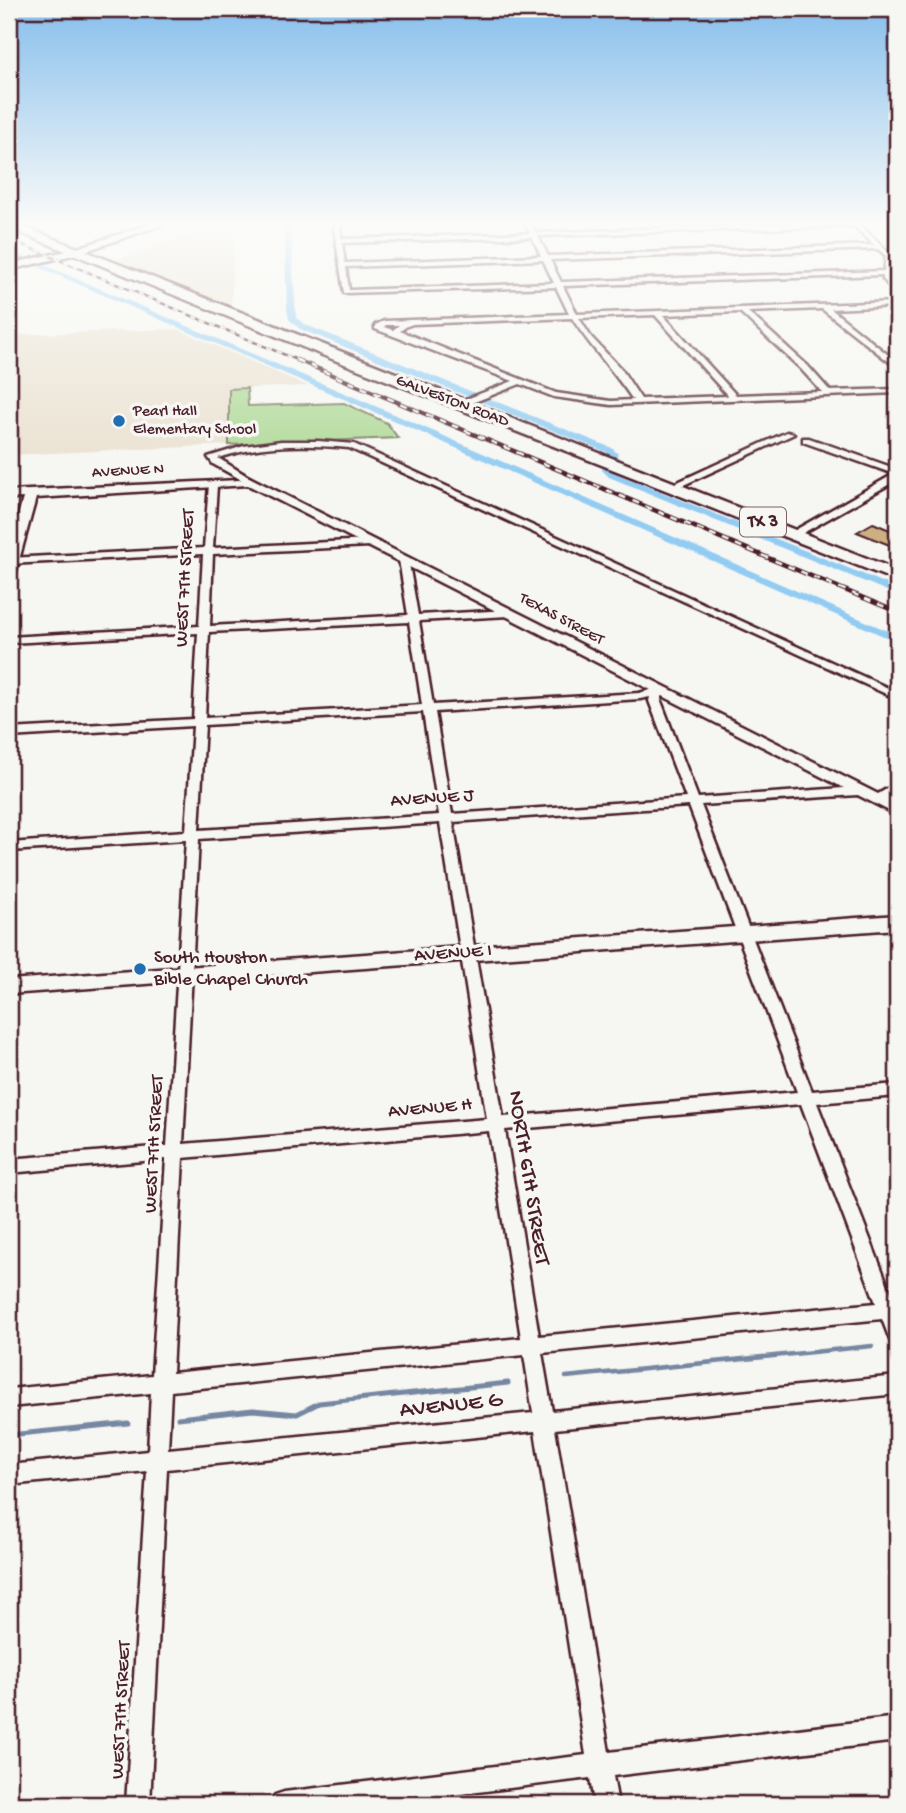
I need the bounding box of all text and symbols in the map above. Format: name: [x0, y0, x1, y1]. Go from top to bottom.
street label: GALVESTON ROAD: [393, 372, 512, 432]
place label: Pearl Hall Elementary School: [132, 403, 256, 440]
marker: Pearl Hall Elementary School: [111, 413, 127, 429]
street label: AVENUE N: [91, 461, 165, 483]
street label: WEST 7TH STREET: [171, 508, 201, 648]
road number: TX 3: [740, 508, 786, 536]
street label: TEXAS STREET: [514, 589, 607, 651]
street label: AVENUE J: [390, 785, 475, 813]
street label: AVENUE I: [413, 940, 493, 968]
place label: South Houston Bible Chapel Church: [153, 947, 308, 992]
marker: South Houston Bible Chapel Church: [132, 961, 148, 977]
street label: WEST 7TH STREET: [140, 1074, 170, 1214]
street label: NORTH 6TH STREET: [501, 1089, 555, 1268]
street label: AVENUE H: [387, 1094, 473, 1124]
street label: AVENUE G: [398, 1387, 505, 1425]
street label: WEST 7TH STREET: [107, 1640, 137, 1780]

